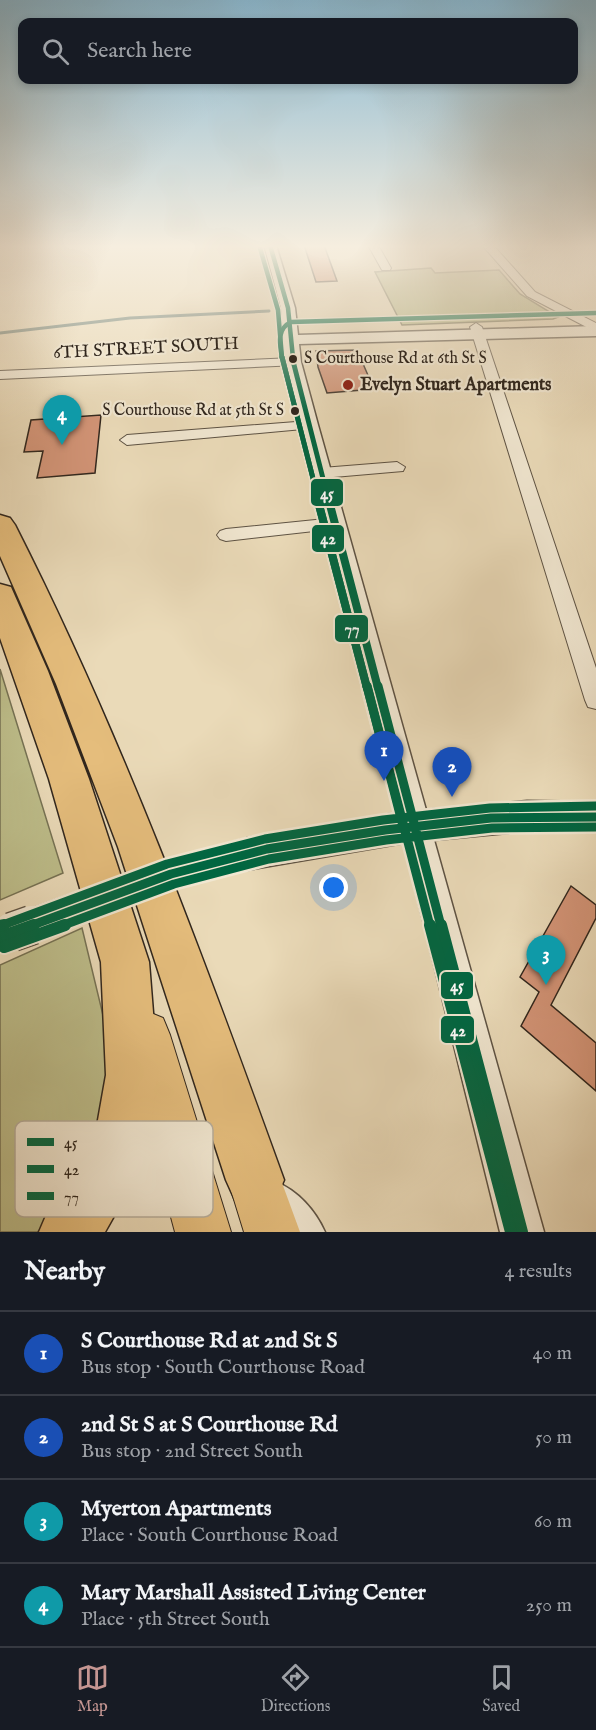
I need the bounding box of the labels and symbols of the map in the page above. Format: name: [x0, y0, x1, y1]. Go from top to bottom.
street label: 6TH STREET SOUTH: [53, 333, 239, 365]
place label: S Courthouse Rd at 6th St S: [304, 349, 487, 369]
marker: S Courthouse Rd at 6th St S: [287, 353, 299, 365]
place label: Evelyn Stuart Apartments: [360, 374, 552, 397]
marker: Evelyn Stuart Apartments: [341, 378, 355, 392]
pin: 4: [42, 396, 82, 445]
place label: S Courthouse Rd at 5th St S: [102, 401, 284, 421]
marker: S Courthouse Rd at 5th St S: [289, 405, 301, 417]
line badge: 45: [310, 478, 344, 507]
text: 45: [320, 485, 334, 505]
line badge: 42: [311, 524, 345, 553]
text: 42: [320, 530, 336, 550]
line badge: 77: [334, 614, 369, 643]
text: 77: [345, 620, 359, 640]
pin: 1: [364, 732, 404, 781]
pin: 2: [432, 748, 472, 797]
your location: [319, 873, 348, 902]
pin: 3: [526, 936, 566, 985]
line badge: 45: [440, 971, 474, 1000]
text: 45: [450, 977, 464, 997]
line badge: 42: [440, 1015, 475, 1044]
text: 42: [450, 1022, 466, 1042]
legend: [15, 1121, 213, 1217]
text: 45: [64, 1134, 78, 1154]
text: 42: [64, 1161, 79, 1181]
text: 77: [64, 1188, 79, 1208]

